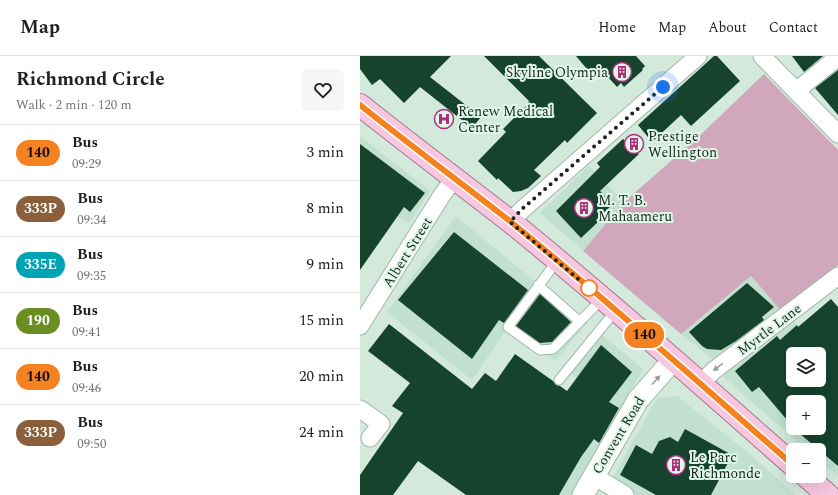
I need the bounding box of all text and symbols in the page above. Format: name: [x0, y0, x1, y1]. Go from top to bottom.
text: Map: [20, 13, 60, 42]
text: Home: [598, 17, 636, 38]
text: Map: [658, 17, 686, 38]
text: About: [708, 17, 747, 38]
text: Contact: [769, 17, 818, 38]
building icon: Skyline Olympia: [611, 61, 633, 83]
place label: Skyline Olympia: [506, 62, 608, 83]
text: Richmond Circle: [16, 65, 165, 94]
button: heart: [302, 69, 344, 111]
your location: [653, 77, 673, 97]
text: Walk · 2 min · 120 m: [16, 95, 132, 115]
place label: Renew Medical Center: [458, 101, 553, 138]
hospital icon: Renew Medical Center: [433, 108, 455, 130]
place label: Prestige Wellington: [648, 126, 717, 163]
text: Bus: [72, 131, 98, 154]
building icon: Prestige Wellington: [623, 133, 645, 155]
text: 3 min: [306, 141, 344, 164]
text: 140: [26, 142, 50, 163]
text: 09:29: [72, 154, 101, 174]
text: Bus: [77, 187, 103, 210]
place label: M. T. B. Mahaameru: [598, 190, 672, 227]
text: 8 min: [306, 197, 344, 220]
building icon: M. T. B. Mahaameru: [573, 197, 595, 219]
text: 333P: [24, 198, 57, 219]
text: 09:34: [77, 210, 106, 230]
street label: Albert Street: [377, 213, 438, 292]
text: Bus: [77, 243, 103, 266]
text: 9 min: [306, 253, 344, 276]
text: 335E: [24, 254, 57, 275]
text: 09:35: [77, 266, 106, 286]
unlabelled marker: [580, 279, 598, 297]
street label: Myrtle Lane: [733, 298, 806, 361]
text: Bus: [72, 299, 98, 322]
text: 15 min: [299, 309, 344, 332]
text: 190: [26, 310, 50, 331]
text: 09:41: [72, 322, 101, 342]
line badge: 140: [621, 322, 667, 348]
text: 140: [632, 324, 656, 345]
map controls: [786, 347, 826, 483]
button: layers: [786, 347, 826, 387]
text: Bus: [72, 355, 98, 378]
one-way arrow: [713, 363, 723, 371]
text: 20 min: [299, 365, 344, 388]
text: 140: [26, 366, 50, 387]
one-way arrow: [651, 375, 660, 384]
text: 09:46: [72, 378, 101, 398]
street label: Convent Road: [587, 392, 650, 478]
button: +: [786, 395, 826, 435]
text: Bus: [77, 411, 103, 434]
text: 24 min: [299, 421, 344, 444]
text: 333P: [24, 422, 57, 443]
text: 09:50: [77, 434, 106, 454]
button: −: [786, 443, 826, 483]
place label: Le Parc Richmonde: [690, 447, 761, 484]
building icon: Le Parc Richmonde: [665, 454, 687, 476]

